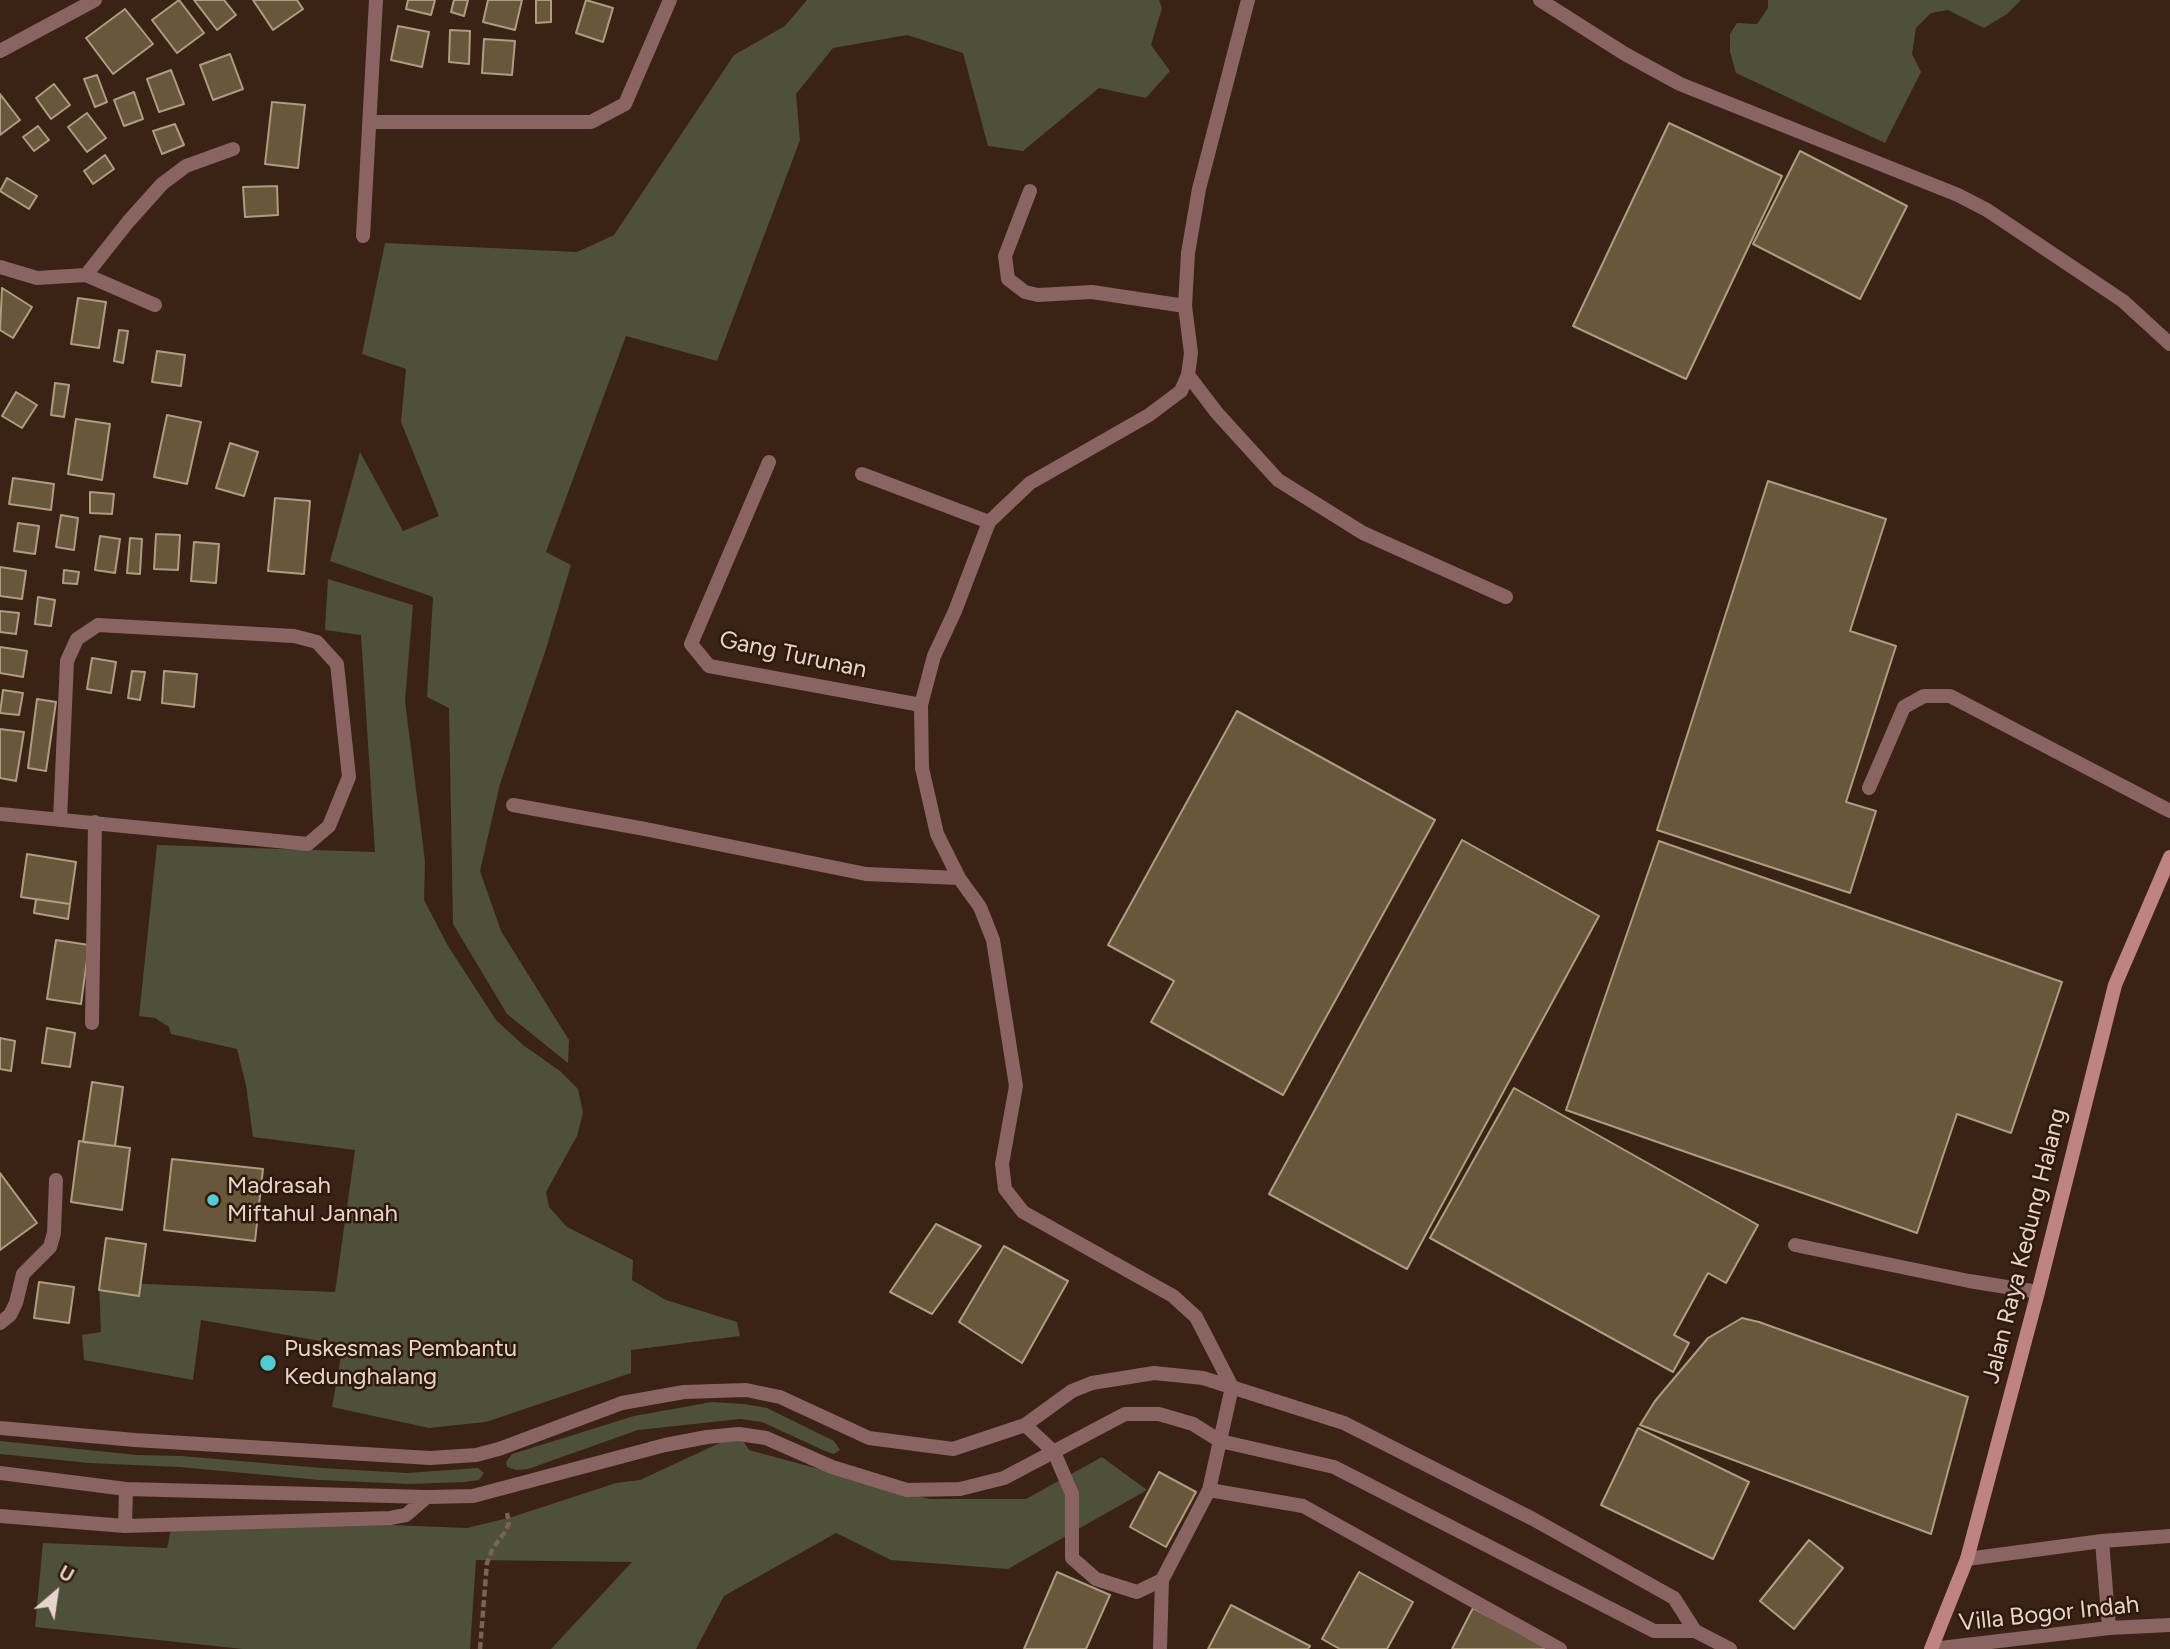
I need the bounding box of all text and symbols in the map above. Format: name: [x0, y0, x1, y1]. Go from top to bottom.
street label: Gang Turunan: [717, 625, 869, 685]
street label: Jalan Raya Kedung Halang: [1977, 1105, 2073, 1387]
place label: Madrasah Miftahul Jannah: [227, 1172, 398, 1228]
marker: Madrasah Miftahul Jannah: [205, 1192, 221, 1208]
place label: Puskesmas Pembantu Kedunghalang: [284, 1335, 517, 1391]
marker: Puskesmas Pembantu Kedunghalang: [258, 1353, 278, 1373]
north arrow: [21, 1558, 91, 1628]
text: U: [55, 1561, 78, 1587]
street label: Villa Bogor Indah: [1957, 1590, 2141, 1638]

